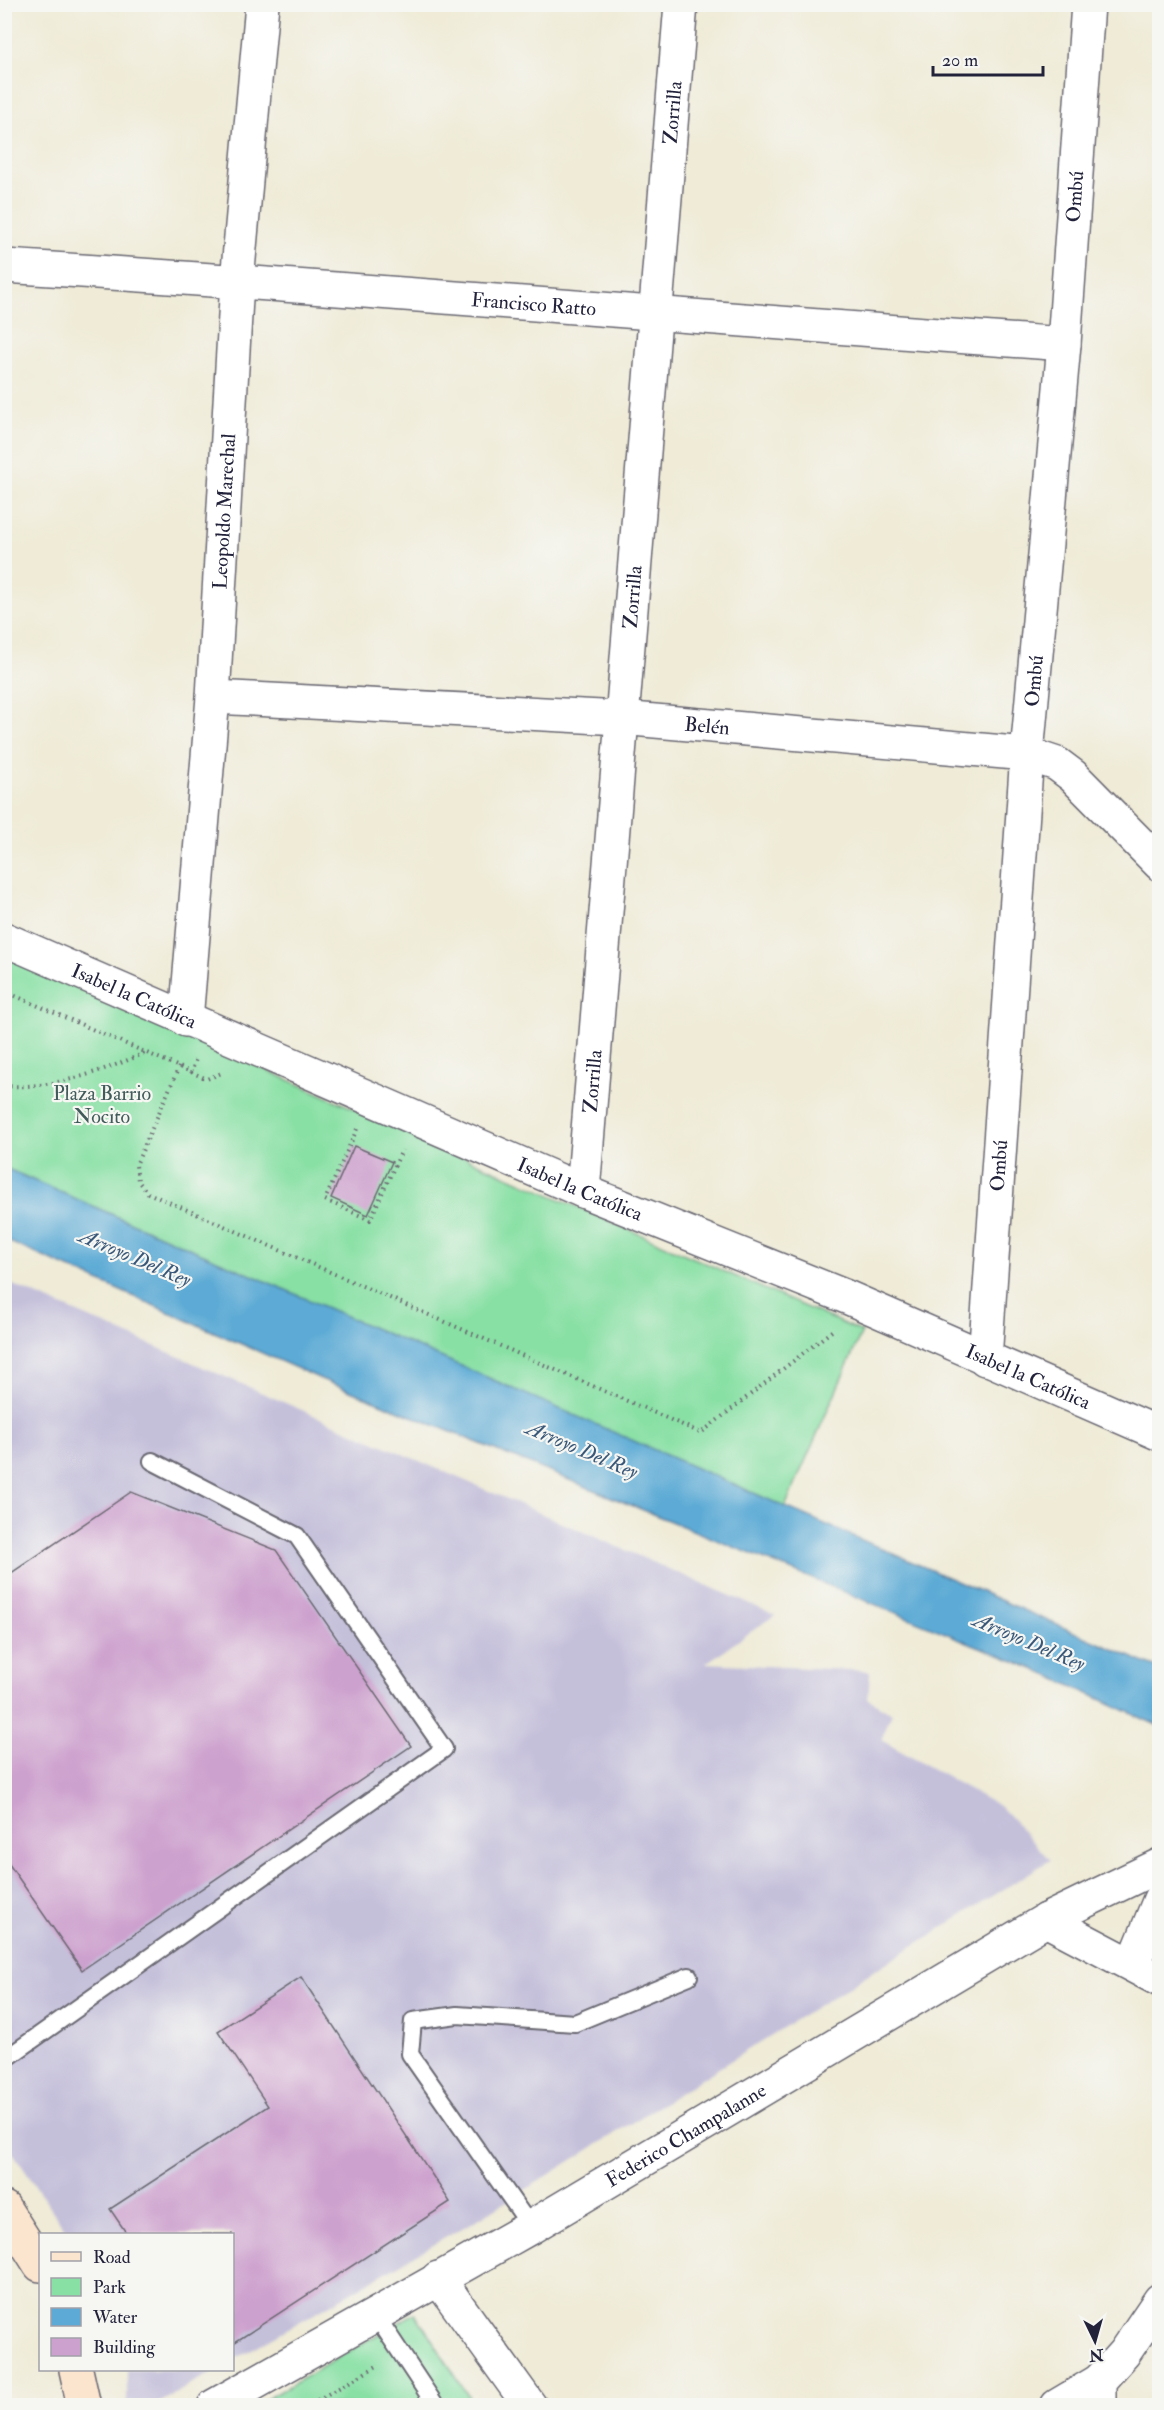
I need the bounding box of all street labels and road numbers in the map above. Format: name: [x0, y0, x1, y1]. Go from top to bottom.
street label: Zorrilla: [657, 79, 687, 145]
street label: Ombú: [1060, 170, 1089, 223]
street label: Francisco Ratto: [470, 287, 597, 321]
street label: Leopoldo Marechal: [207, 433, 241, 590]
street label: Zorrilla: [617, 564, 647, 630]
street label: Ombú: [1019, 654, 1048, 708]
street label: Belén: [684, 711, 731, 740]
street label: Isabel la Católica: [68, 958, 201, 1034]
street label: Zorrilla: [577, 1048, 607, 1114]
street label: Ombú: [984, 1139, 1013, 1192]
street label: Isabel la Católica: [514, 1151, 647, 1227]
street label: Isabel la Católica: [962, 1338, 1095, 1415]
street label: Federico Champalanne: [601, 2077, 770, 2192]

